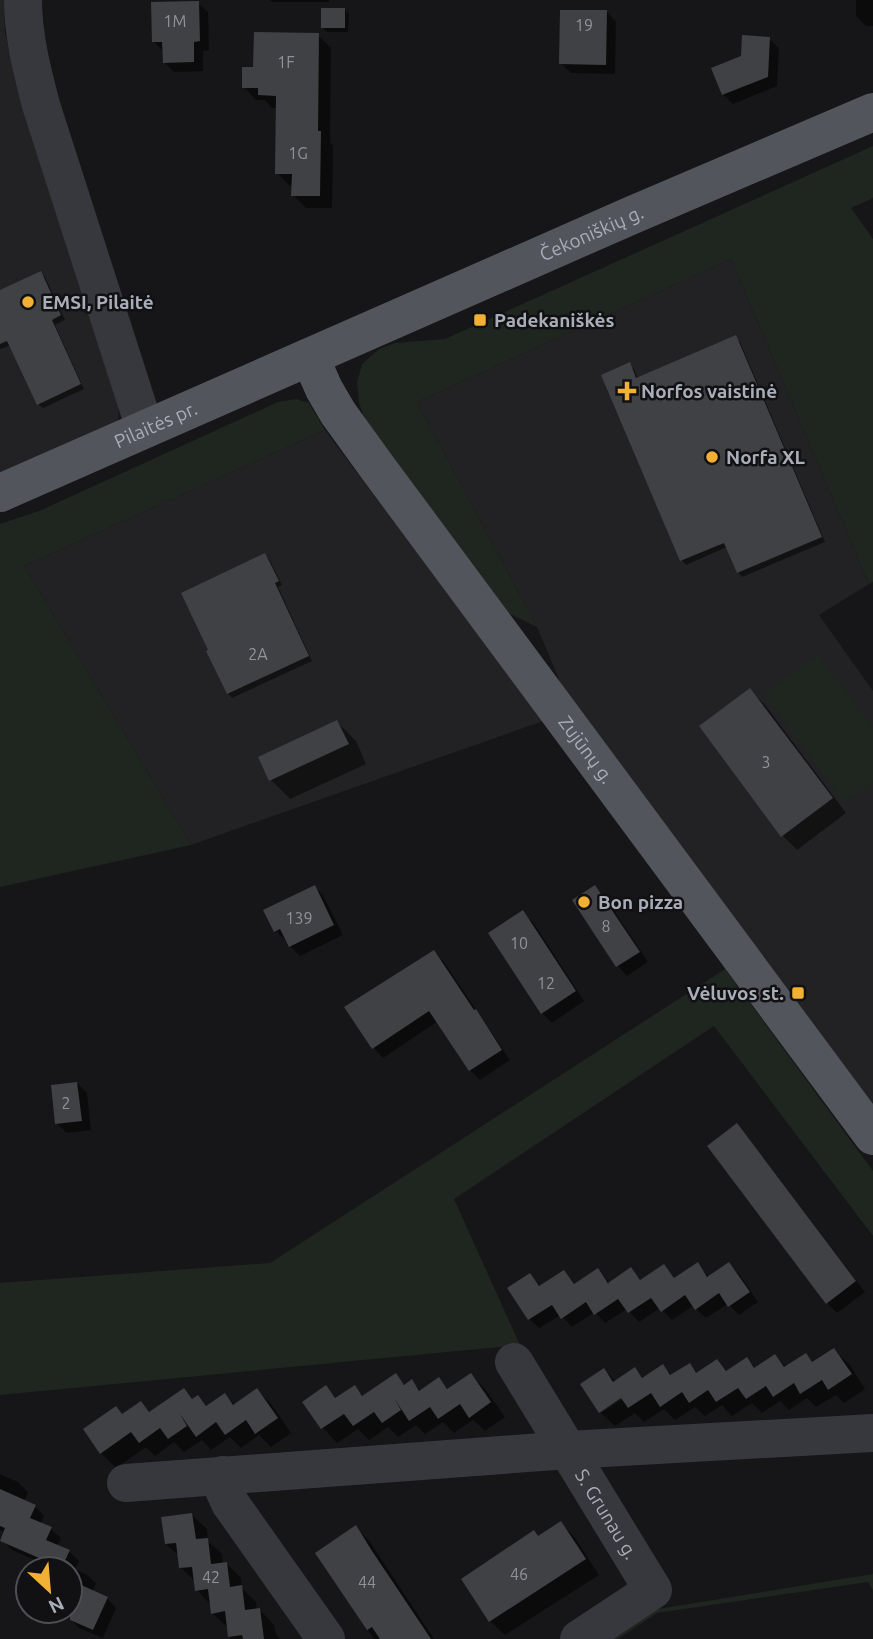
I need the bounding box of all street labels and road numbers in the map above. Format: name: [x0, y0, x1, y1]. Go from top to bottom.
street label: Čekoniškių g.: [536, 201, 647, 265]
street label: Pilaitės pr.: [111, 397, 200, 452]
street label: Zujūnų g.: [554, 711, 619, 788]
street label: S. Grunau g.: [571, 1465, 642, 1563]

